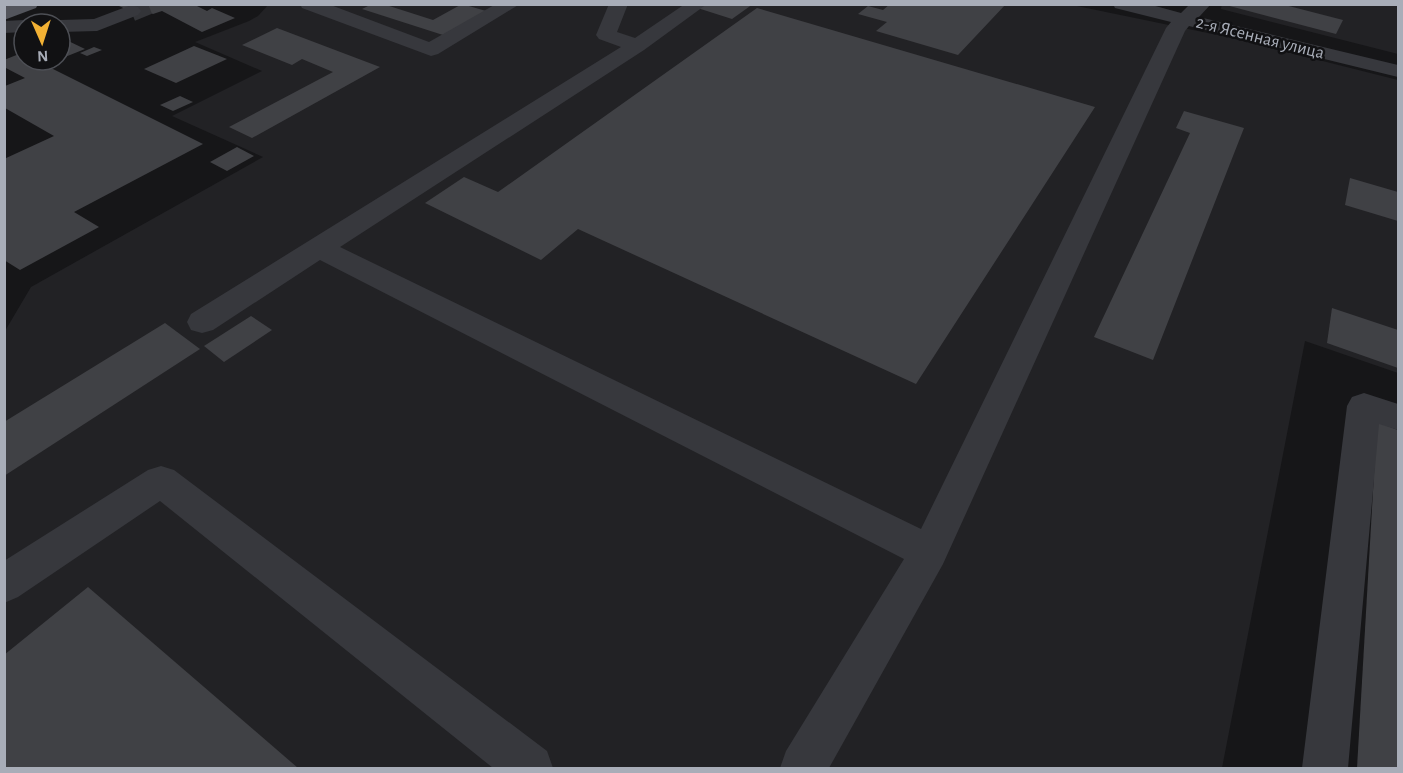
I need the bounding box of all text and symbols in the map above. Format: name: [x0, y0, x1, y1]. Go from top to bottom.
north arrow: [12, 12, 72, 72]
street label: 2-я Ясенная улица: [1194, 13, 1326, 63]
text: N: [37, 48, 49, 64]

